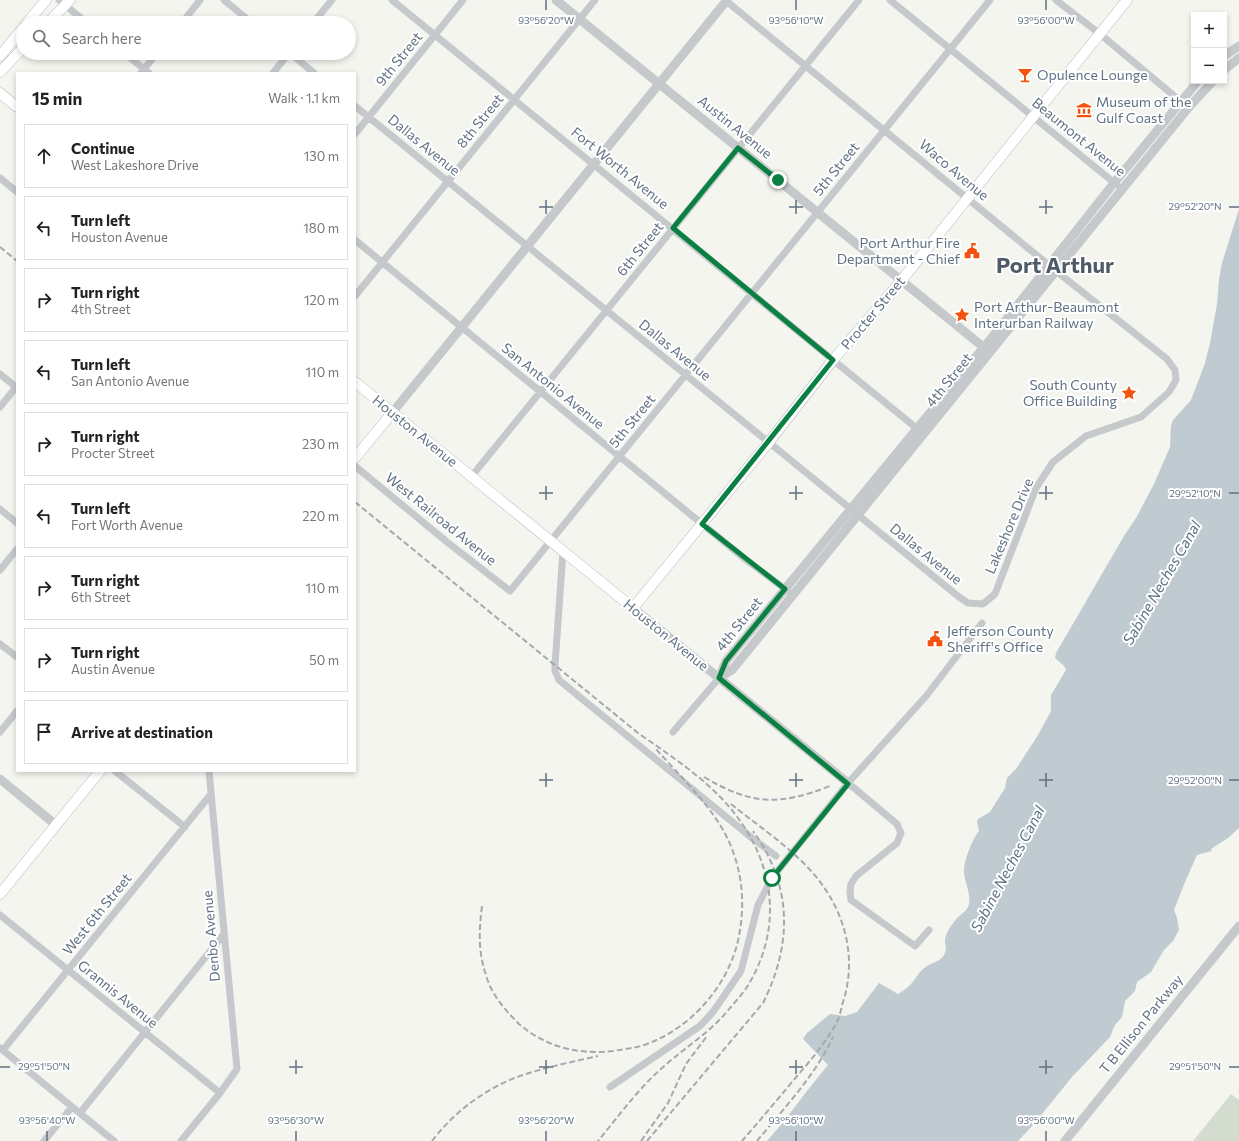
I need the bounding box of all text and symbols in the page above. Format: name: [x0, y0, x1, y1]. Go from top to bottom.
map controls: [1191, 12, 1227, 84]
button: +: [1191, 12, 1227, 48]
text: 93°56'20"W: [518, 14, 574, 26]
text: 93°56'10"W: [769, 14, 823, 26]
text: 93°56'00"W: [1017, 14, 1075, 26]
search box: [16, 16, 356, 60]
icon: search: [30, 27, 52, 49]
street label: 9th Street: [372, 28, 426, 89]
text: Search here: [62, 29, 141, 47]
button: −: [1191, 48, 1227, 84]
bar icon: Opulence Lounge: [1016, 66, 1034, 84]
place label: Opulence Lounge: [1037, 66, 1148, 83]
text: 15 min: [32, 88, 82, 109]
text: Walk · 1.1 km: [268, 90, 340, 106]
street label: 8th Street: [453, 90, 507, 151]
street label: Austin Avenue: [695, 92, 776, 162]
place label: Museum of the Gulf Coast: [1096, 93, 1191, 126]
street label: Beaumont Avenue: [1029, 94, 1129, 179]
museum icon: Museum of the Gulf Coast: [1075, 101, 1093, 119]
street label: Dallas Avenue: [385, 110, 464, 179]
street label: Fort Worth Avenue: [568, 123, 672, 212]
street label: Waco Avenue: [916, 136, 993, 204]
street label: 5th Street: [809, 138, 863, 199]
text: Continue: [71, 139, 135, 157]
icon: ahead: [33, 145, 55, 167]
text: 130 m: [304, 148, 339, 164]
text: West Lakeshore Drive: [71, 157, 199, 173]
route end: [769, 171, 787, 189]
text: 29°52'20"N: [1169, 200, 1221, 212]
text: Turn left: [71, 211, 130, 229]
icon: left: [33, 217, 55, 239]
street label: 6th Street: [613, 218, 667, 279]
text: 180 m: [303, 220, 339, 236]
text: Houston Avenue: [71, 229, 168, 245]
place label: Port Arthur Fire Department - Chief: [837, 234, 960, 267]
public building icon: Port Arthur Fire Department - Chief: [963, 242, 981, 260]
district label: Port Arthur: [996, 251, 1114, 278]
street label: Procter Street: [837, 272, 908, 353]
text: Turn right: [71, 283, 140, 301]
icon: right: [33, 289, 55, 311]
text: 120 m: [304, 292, 339, 308]
place label: Port Arthur-Beaumont Interurban Railway: [974, 298, 1119, 331]
text: 4th Street: [71, 301, 131, 317]
place icon: Port Arthur-Beaumont Interurban Railway: [953, 306, 971, 324]
street label: Dallas Avenue: [636, 315, 715, 384]
street label: San Antonio Avenue: [499, 339, 608, 432]
street label: 4th Street: [922, 349, 976, 410]
text: Turn left: [71, 355, 130, 373]
icon: left: [33, 361, 55, 383]
text: 110 m: [306, 364, 339, 380]
text: San Antonio Avenue: [71, 373, 189, 389]
place label: South County Office Building: [1023, 376, 1117, 409]
place icon: South County Office Building: [1120, 384, 1138, 402]
street label: 5th Street: [605, 390, 659, 451]
street label: Houston Avenue: [369, 391, 461, 470]
text: Turn right: [71, 427, 140, 445]
icon: right: [33, 433, 55, 455]
text: 230 m: [302, 436, 339, 452]
text: Procter Street: [71, 445, 155, 461]
street label: West Railroad Avenue: [382, 469, 500, 569]
street label: Lakeshore Drive: [981, 476, 1036, 576]
text: 29°52'10"N: [1169, 487, 1221, 499]
text: Turn left: [71, 499, 130, 517]
icon: left: [33, 505, 55, 527]
text: 220 m: [302, 508, 339, 524]
water label: Sabine Neches Canal: [1118, 516, 1205, 648]
text: Fort Worth Avenue: [71, 517, 183, 533]
street label: Dallas Avenue: [887, 519, 966, 588]
text: Turn right: [71, 571, 140, 589]
icon: right: [33, 577, 55, 599]
text: 110 m: [306, 580, 339, 596]
text: 6th Street: [71, 589, 131, 605]
street label: 4th Street: [712, 593, 766, 654]
street label: Houston Avenue: [620, 595, 712, 674]
place label: Jefferson County Sheriff's Office: [947, 622, 1054, 655]
public building icon: Jefferson County Sheriff's Office: [926, 630, 944, 648]
text: Turn right: [71, 643, 140, 661]
icon: right: [33, 649, 55, 671]
text: 50 m: [309, 652, 339, 668]
text: Austin Avenue: [71, 661, 155, 677]
icon: arrive: [33, 721, 55, 743]
text: Arrive at destination: [71, 723, 213, 741]
text: 29°52'00"N: [1168, 774, 1222, 786]
water label: Sabine Neches Canal: [966, 801, 1048, 935]
street label: West 6th Street: [59, 869, 135, 958]
route start: [763, 869, 781, 887]
street label: Denbo Avenue: [198, 890, 223, 982]
street label: Grannis Avenue: [75, 956, 162, 1031]
street label: T B Ellison Parkway: [1095, 971, 1186, 1077]
text: 29°51'50"N: [18, 1060, 70, 1072]
text: 29°51'50"N: [1169, 1060, 1221, 1072]
text: 93°56'40"W: [19, 1114, 75, 1126]
text: 93°56'30"W: [268, 1114, 324, 1126]
text: 93°56'20"W: [518, 1114, 574, 1126]
text: 93°56'10"W: [769, 1114, 823, 1126]
text: 93°56'00"W: [1017, 1114, 1075, 1126]

